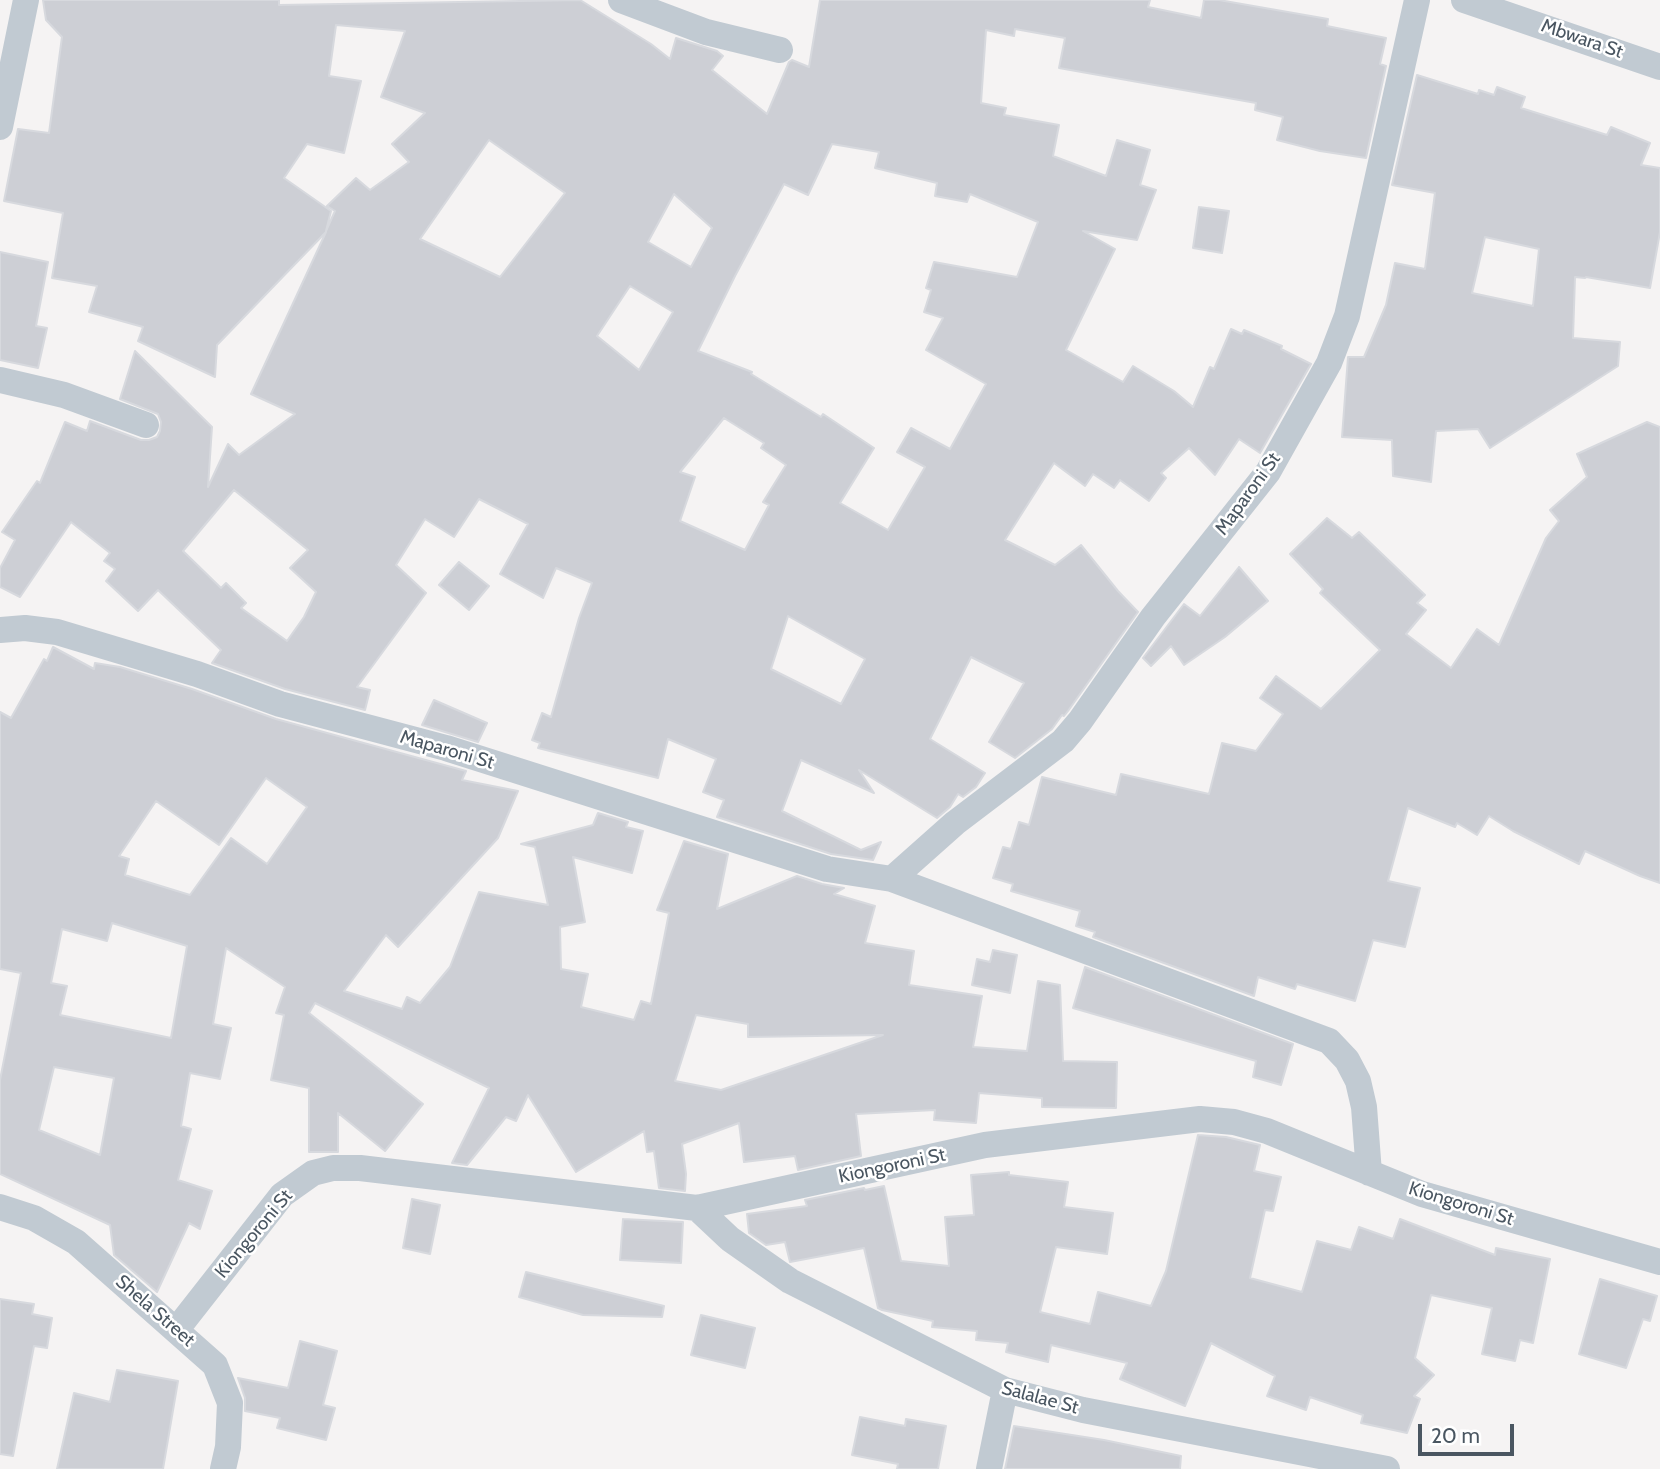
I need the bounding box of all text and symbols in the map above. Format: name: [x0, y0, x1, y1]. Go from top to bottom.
street label: Mbwara St: [1538, 14, 1626, 64]
street label: Maparoni St: [1210, 448, 1286, 540]
street label: Maparoni St: [397, 726, 497, 774]
street label: Kiongoroni St: [837, 1144, 947, 1188]
street label: Kiongoroni St: [1406, 1177, 1516, 1231]
street label: Kiongoroni St: [210, 1185, 298, 1283]
street label: Shela Street: [111, 1270, 199, 1352]
street label: Salalae St: [999, 1377, 1081, 1419]
scale bar: [1422, 1410, 1518, 1454]
text: 20 m: [1431, 1423, 1480, 1448]

